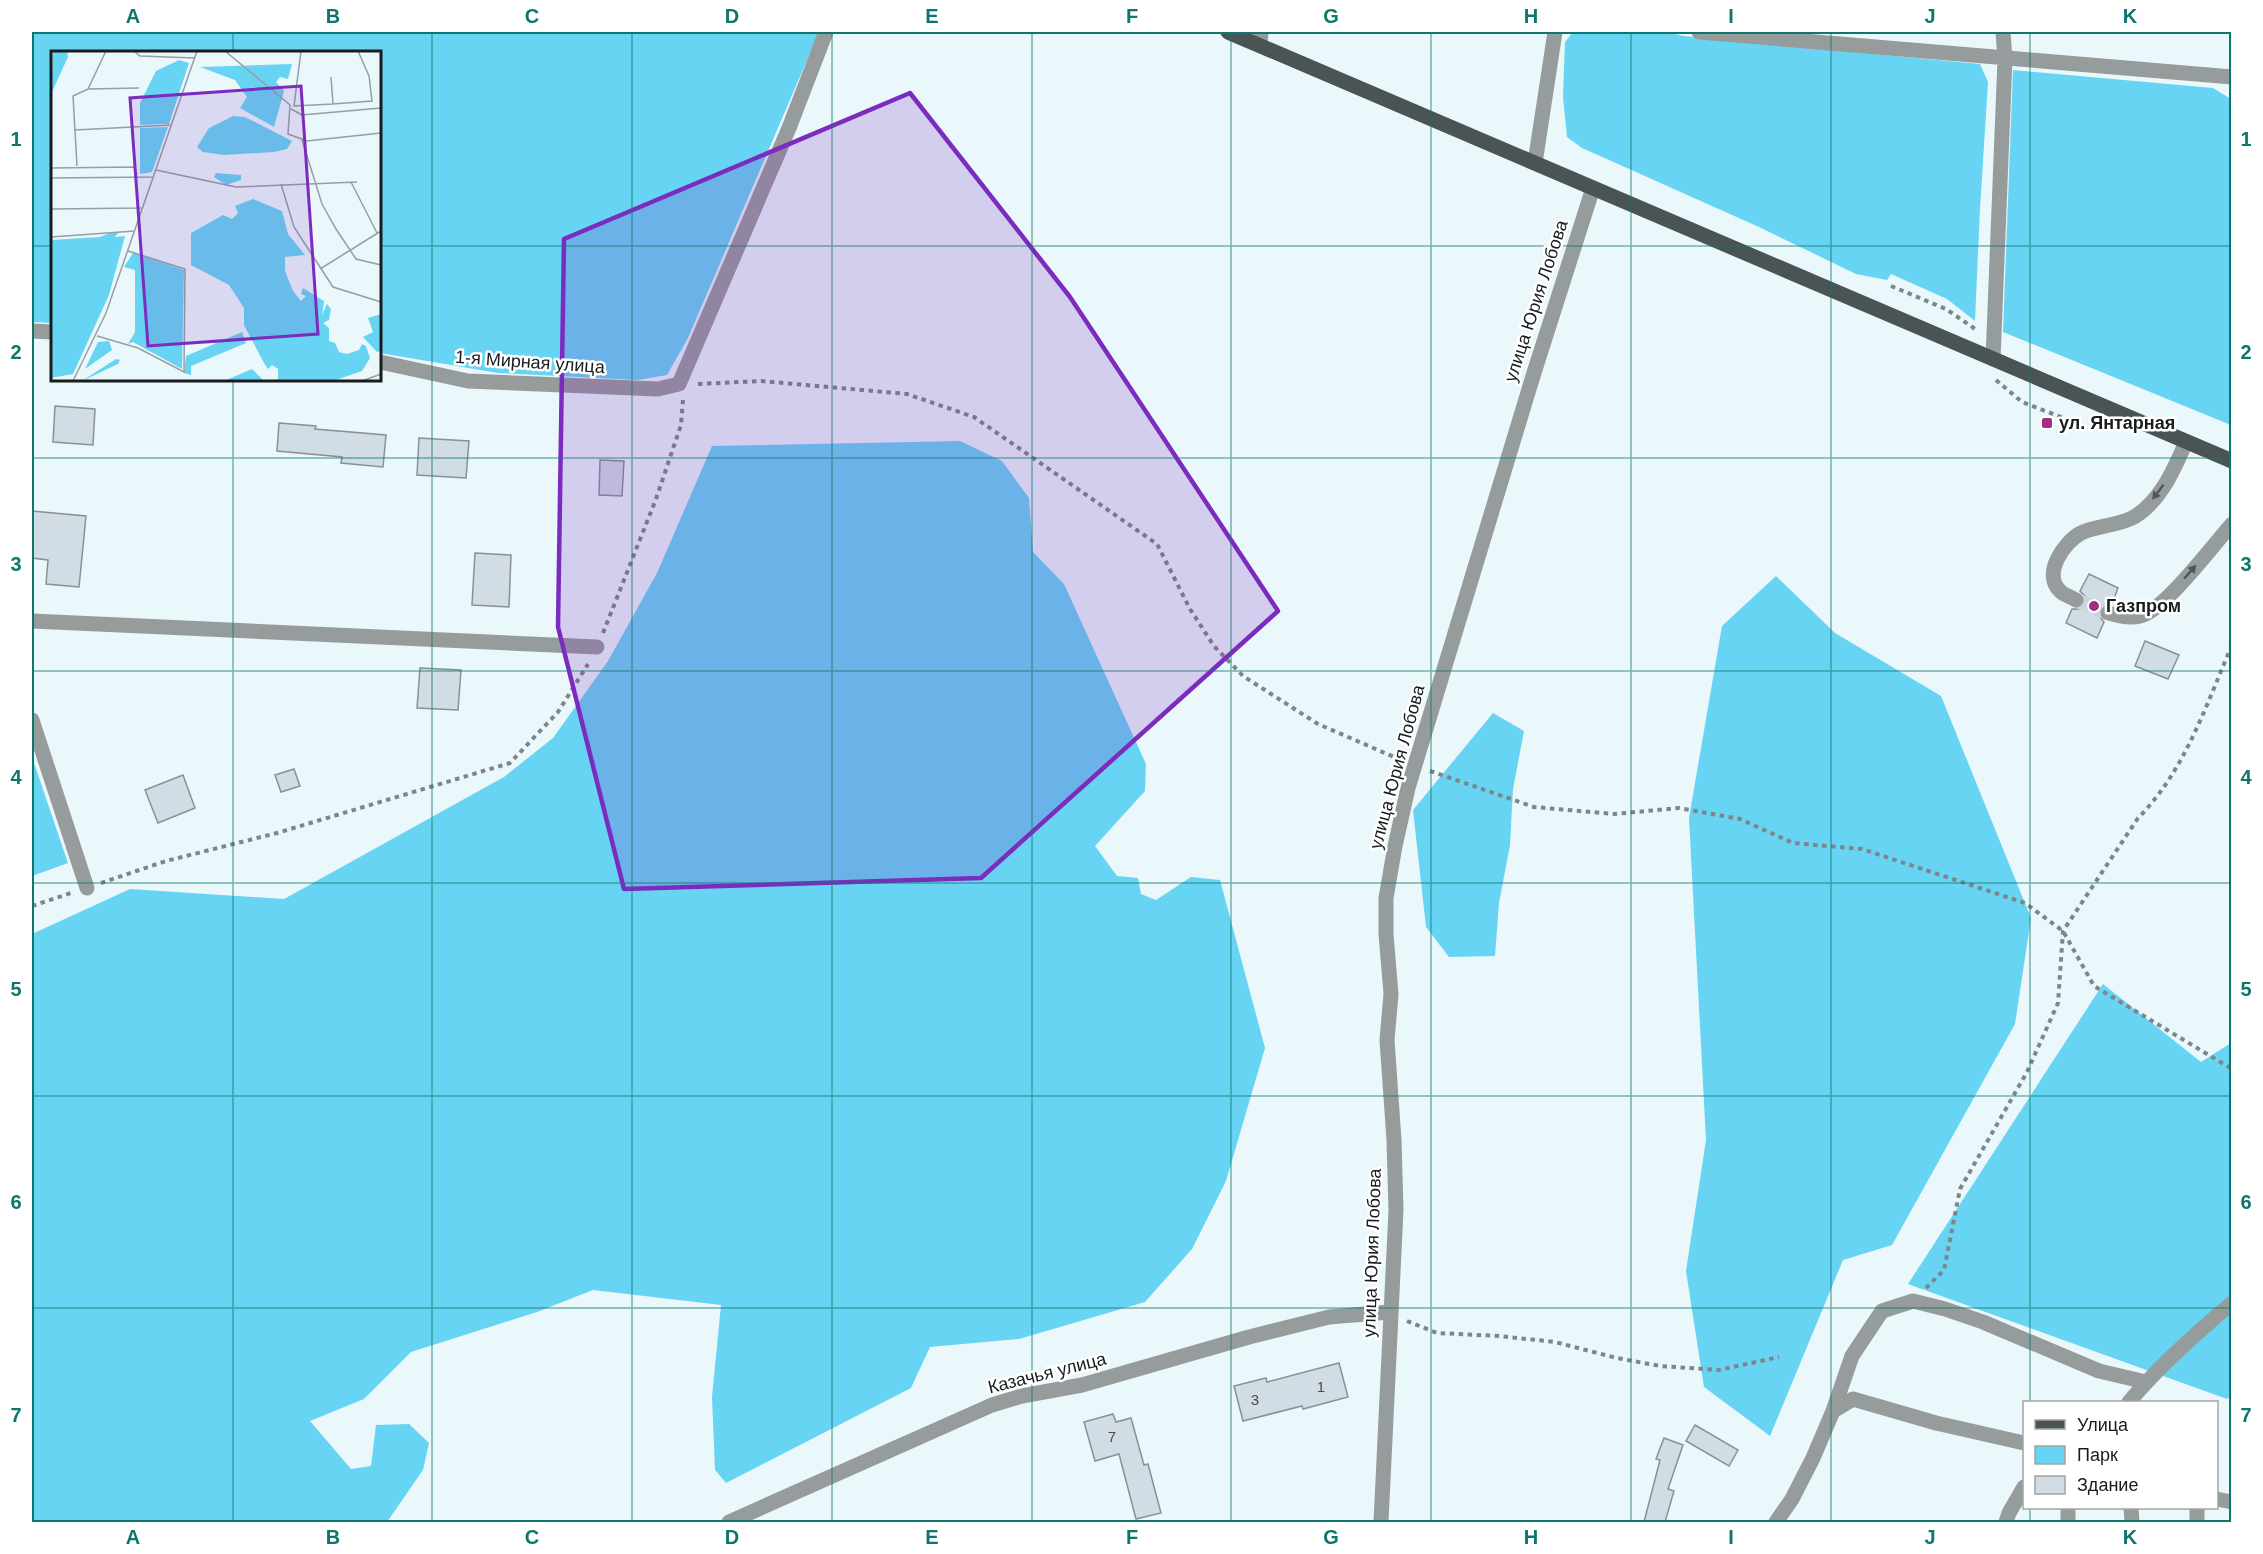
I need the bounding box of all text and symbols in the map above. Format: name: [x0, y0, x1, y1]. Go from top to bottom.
text: A: [126, 5, 140, 27]
text: B: [326, 5, 340, 27]
text: C: [525, 5, 539, 27]
text: D: [725, 5, 739, 27]
text: E: [925, 5, 939, 27]
text: F: [1126, 5, 1138, 27]
text: G: [1323, 5, 1339, 27]
text: H: [1524, 5, 1538, 27]
text: I: [1728, 5, 1734, 27]
text: J: [1924, 5, 1936, 27]
text: K: [2123, 5, 2138, 27]
inset map: [51, 51, 381, 381]
text: 1: [10, 128, 22, 150]
text: 1: [2240, 128, 2252, 150]
street label: улица Юрия Лобова: [1500, 217, 1572, 384]
text: 2: [10, 341, 22, 363]
text: 2: [2240, 341, 2252, 363]
street label: 1-я Мирная улица: [454, 347, 606, 377]
place label: ул. Янтарная: [2059, 413, 2175, 433]
marker: ул. Янтарная: [2040, 416, 2054, 430]
one-way arrow: [2153, 485, 2165, 500]
text: 3: [10, 553, 22, 575]
text: 3: [2240, 553, 2252, 575]
one-way arrow: [2183, 564, 2196, 580]
place label: Газпром: [2106, 596, 2181, 616]
marker: Газпром: [2087, 599, 2101, 613]
street label: улица Юрия Лобова: [1365, 682, 1429, 851]
text: 4: [10, 766, 22, 788]
text: 4: [2240, 766, 2252, 788]
text: 5: [10, 978, 22, 1000]
text: 5: [2240, 978, 2252, 1000]
street label: улица Юрия Лобова: [1359, 1167, 1385, 1338]
text: 6: [10, 1191, 22, 1213]
text: 6: [2240, 1191, 2252, 1213]
street label: Казачья улица: [986, 1348, 1109, 1397]
house number: 1: [1317, 1378, 1325, 1395]
house number: 3: [1251, 1391, 1259, 1408]
legend: [2023, 1401, 2218, 1509]
text: 7: [10, 1404, 22, 1426]
text: 7: [2240, 1404, 2252, 1426]
text: Улица: [2077, 1415, 2129, 1435]
house number: 7: [1108, 1428, 1116, 1445]
text: Парк: [2077, 1445, 2118, 1465]
text: Здание: [2077, 1475, 2138, 1495]
text: A: [126, 1526, 140, 1548]
text: B: [326, 1526, 340, 1548]
text: C: [525, 1526, 539, 1548]
text: D: [725, 1526, 739, 1548]
text: E: [925, 1526, 939, 1548]
text: F: [1126, 1526, 1138, 1548]
text: G: [1323, 1526, 1339, 1548]
text: H: [1524, 1526, 1538, 1548]
text: I: [1728, 1526, 1734, 1548]
text: J: [1924, 1526, 1936, 1548]
text: K: [2123, 1526, 2138, 1548]

